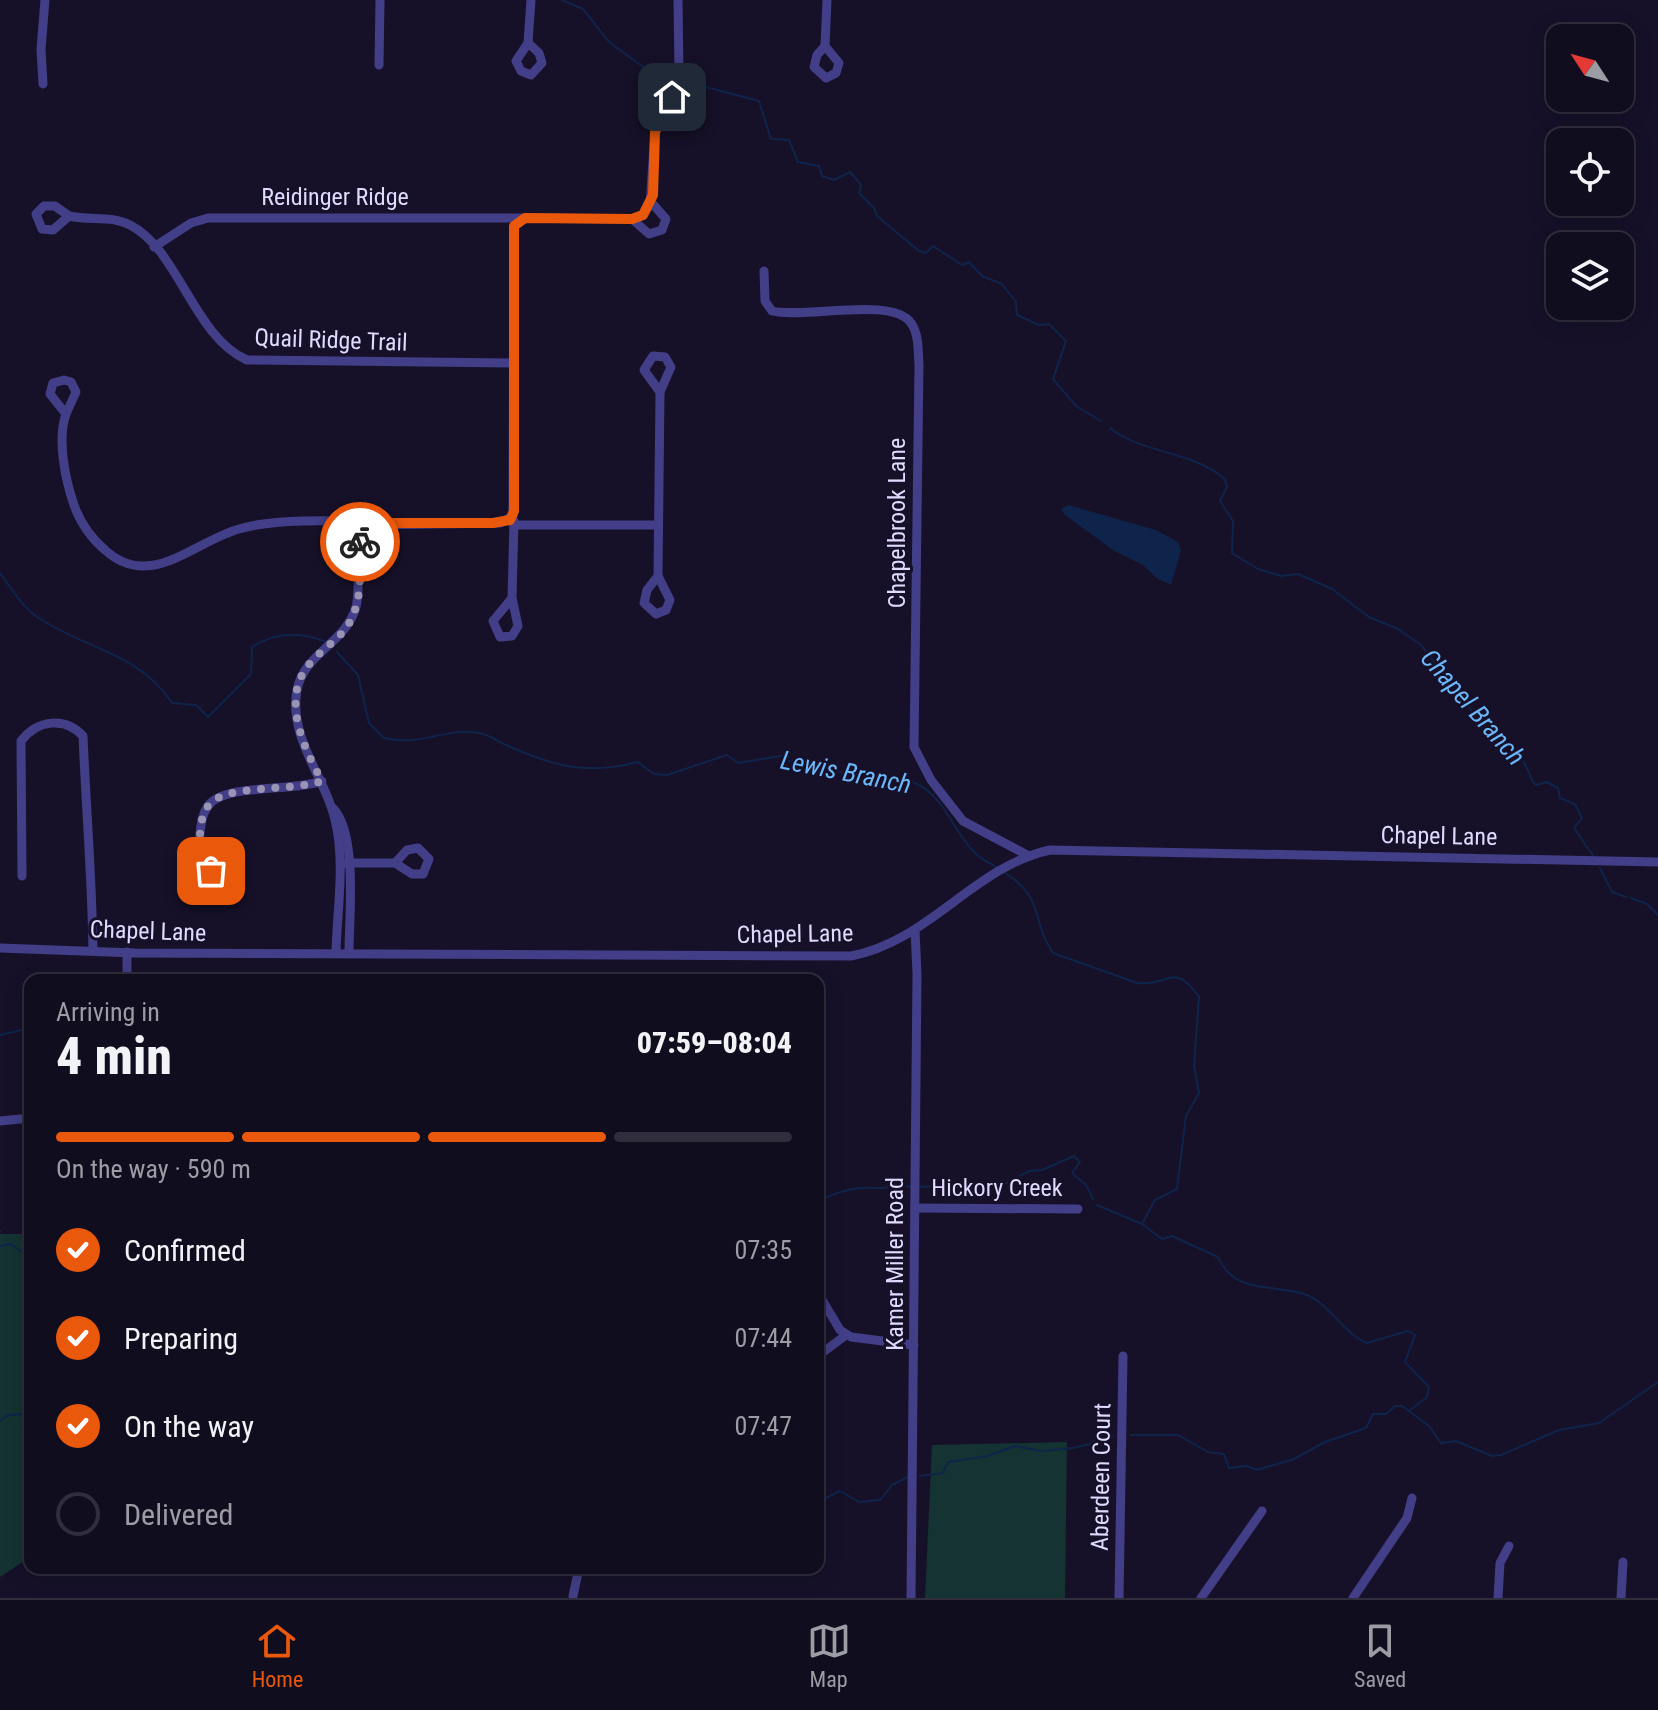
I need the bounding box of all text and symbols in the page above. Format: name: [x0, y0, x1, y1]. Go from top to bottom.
north arrow: [1546, 24, 1634, 112]
map controls: [1546, 24, 1634, 320]
pin: [638, 63, 706, 131]
icon: home: [650, 75, 694, 119]
button: locate: [1546, 128, 1634, 216]
street label: Reidinger Ridge: [261, 183, 409, 211]
button: layers: [1546, 232, 1634, 320]
street label: Quail Ridge Trail: [254, 323, 408, 357]
street label: Chapelbrook Lane: [883, 438, 911, 608]
courier: [320, 502, 400, 582]
icon: bike: [338, 520, 382, 564]
water label: Chapel Branch: [1415, 643, 1531, 771]
water label: Lewis Branch: [778, 745, 914, 799]
street label: Chapel Lane: [1380, 821, 1498, 851]
pin: [177, 837, 245, 905]
icon: bag: [189, 849, 233, 893]
street label: Chapel Lane: [89, 915, 207, 947]
street label: Chapel Lane: [736, 919, 854, 949]
text: Arriving in: [56, 997, 160, 1027]
text: 07:59–08:04: [637, 1025, 792, 1060]
text: 4 min: [56, 1026, 172, 1087]
text: On the way · 590 m: [56, 1154, 251, 1184]
street label: Hickory Creek: [931, 1174, 1063, 1202]
street label: Kamer Miller Road: [881, 1177, 909, 1351]
icon: check: [56, 1228, 100, 1272]
text: Confirmed: [124, 1233, 246, 1268]
text: 07:35: [735, 1235, 792, 1265]
icon: check: [56, 1316, 100, 1360]
text: Preparing: [124, 1321, 238, 1356]
text: 07:44: [735, 1323, 792, 1353]
street label: Aberdeen Court: [1086, 1403, 1116, 1551]
icon: check: [56, 1404, 100, 1448]
text: On the way: [124, 1409, 254, 1444]
text: 07:47: [735, 1411, 792, 1441]
text: Delivered: [124, 1497, 233, 1532]
tab: Home: [252, 1619, 303, 1692]
tab: Map: [807, 1619, 851, 1692]
tab: Saved: [1354, 1619, 1406, 1692]

